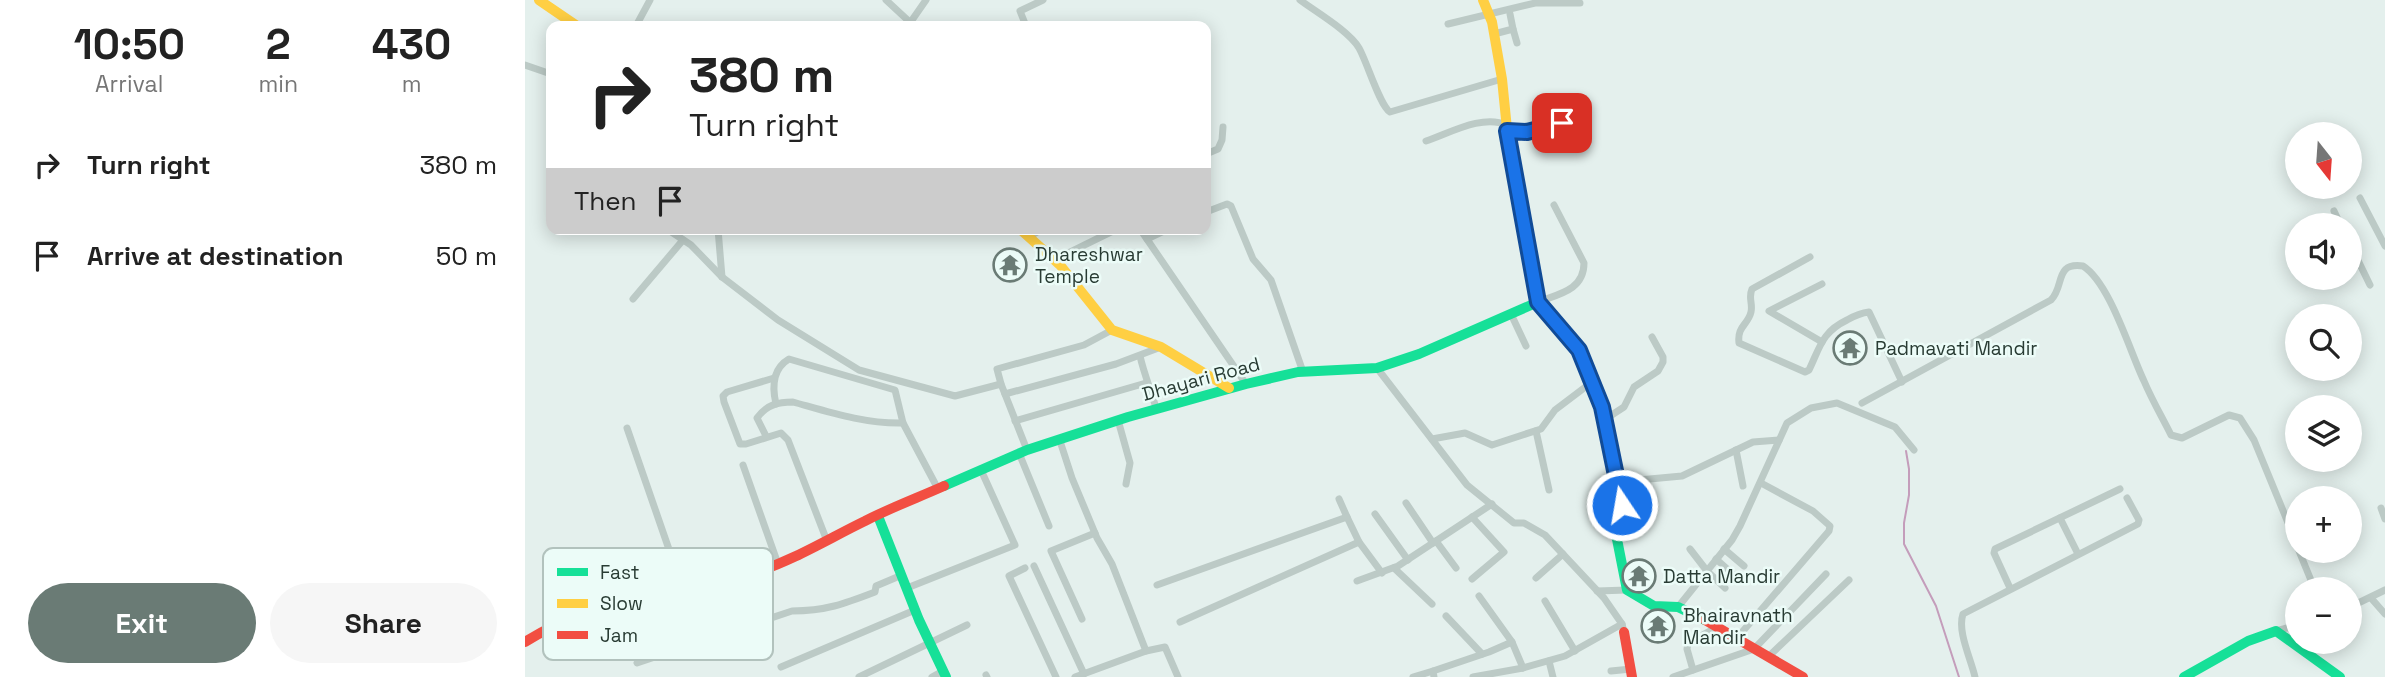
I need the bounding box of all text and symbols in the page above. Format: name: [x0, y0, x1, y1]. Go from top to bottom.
text: 10:50: [74, 18, 185, 71]
text: 2: [266, 18, 291, 71]
text: 430: [372, 18, 451, 71]
text: 380 m: [689, 44, 834, 106]
icon: right: [574, 49, 665, 140]
text: Arrival: [95, 69, 163, 99]
text: min: [259, 69, 298, 99]
text: m: [402, 69, 421, 99]
pin: [1532, 93, 1592, 153]
icon: arrive: [1543, 104, 1581, 142]
text: Turn right: [689, 105, 839, 145]
north arrow: [2285, 122, 2363, 200]
map controls: [2285, 122, 2362, 654]
icon: right: [28, 146, 66, 184]
text: Turn right: [87, 148, 211, 182]
text: 380 m: [419, 148, 497, 182]
icon: arrive: [651, 182, 689, 220]
text: Then: [574, 184, 637, 218]
button: sound: [2285, 213, 2362, 290]
icon: arrive: [28, 237, 66, 275]
text: Arrive at destination: [87, 239, 344, 273]
text: 50 m: [436, 239, 497, 273]
place label: Dhareshwar Temple: [1035, 242, 1143, 289]
temple icon: Dhareshwar Temple: [991, 246, 1029, 284]
button: search: [2285, 304, 2362, 381]
temple icon: Padmavati Mandir: [1831, 329, 1869, 367]
place label: Padmavati Mandir: [1875, 336, 2037, 361]
street label: Dhayari Road: [1139, 351, 1263, 407]
button: layers: [2285, 395, 2362, 472]
position arrow: [1585, 468, 1659, 542]
button: +: [2285, 486, 2362, 563]
legend: [543, 548, 773, 660]
temple icon: Datta Mandir: [1620, 557, 1658, 595]
text: Fast: [600, 560, 640, 585]
place label: Datta Mandir: [1663, 564, 1780, 589]
button: −: [2285, 577, 2362, 654]
button: Exit: [28, 583, 256, 663]
button: Share: [270, 583, 497, 663]
text: Slow: [600, 591, 643, 616]
place label: Bhairavnath Mandir: [1683, 603, 1793, 650]
temple icon: Bhairavnath Mandir: [1639, 607, 1677, 645]
text: Jam: [600, 623, 638, 648]

